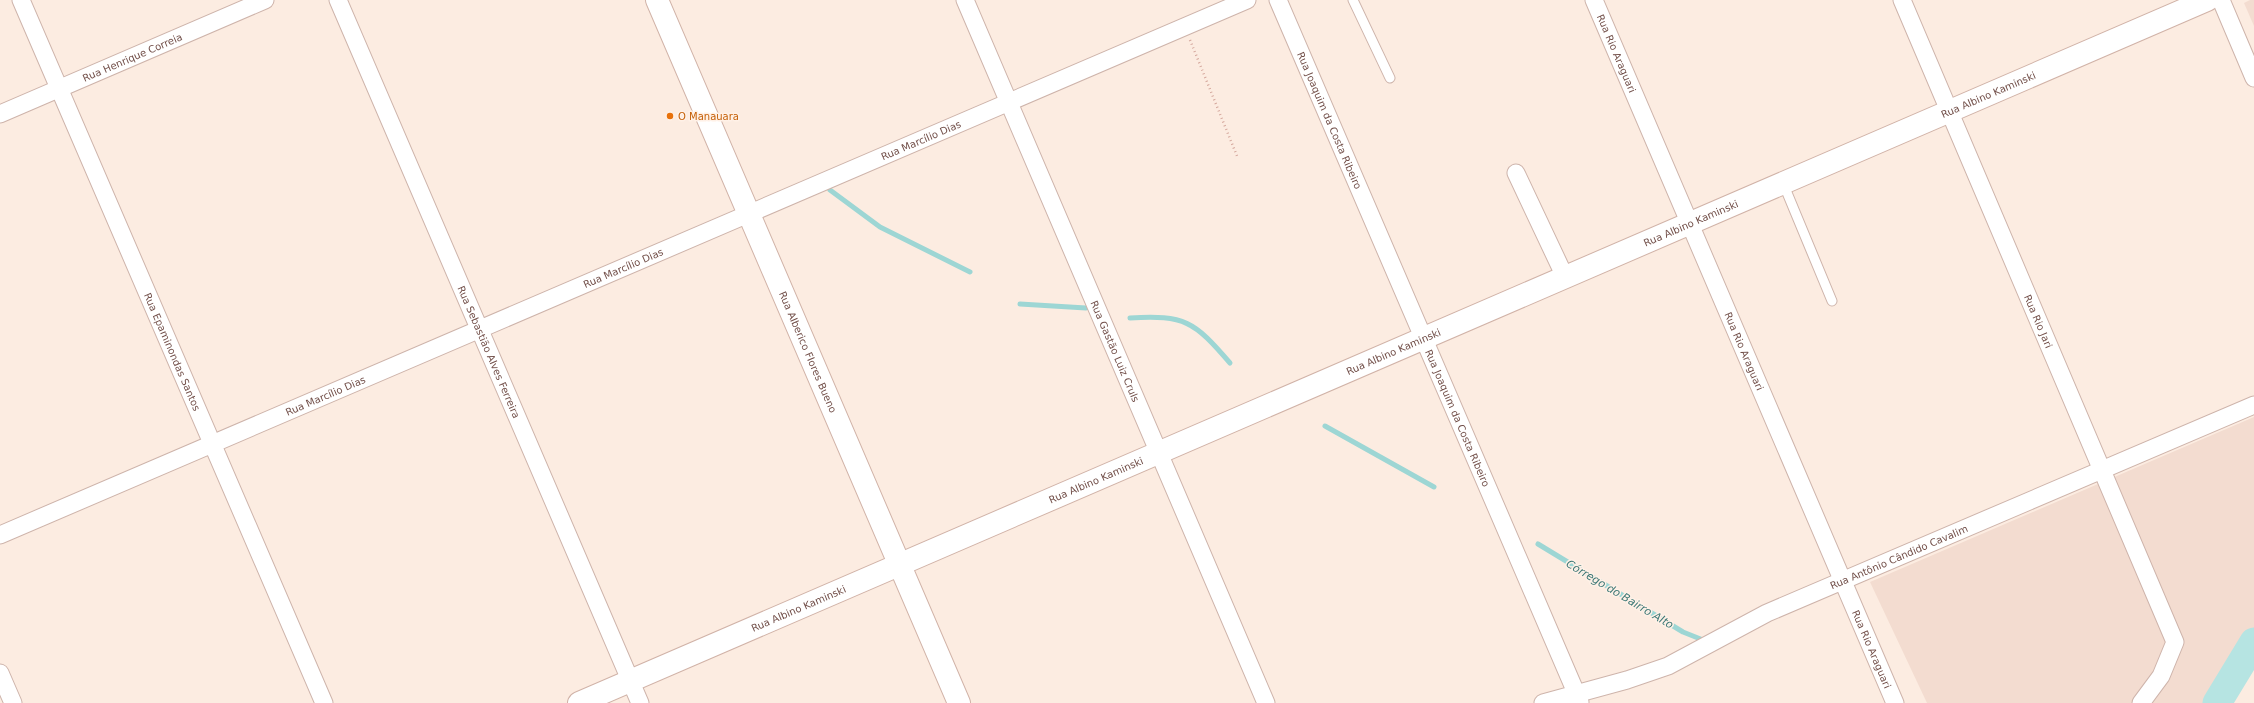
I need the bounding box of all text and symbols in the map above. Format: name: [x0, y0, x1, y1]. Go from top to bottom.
street label: Rua Rio Araguari: [1595, 13, 1638, 94]
street label: Rua Henrique Correia: [81, 31, 184, 84]
street label: Rua Joaquim da Costa Ribeiro: [1295, 50, 1364, 191]
street label: Rua Albino Kaminski: [1940, 70, 2037, 120]
marker: O Manauara: [665, 111, 675, 121]
place label: O Manauara: [678, 111, 739, 122]
street label: Rua Marcílio Dias: [879, 118, 963, 162]
street label: Rua Albino Kaminski: [1642, 198, 1740, 249]
street label: Rua Marcílio Dias: [582, 246, 665, 290]
street label: Rua Sebastião Alves Ferreira: [455, 284, 522, 420]
street label: Rua Alberico Flores Bueno: [777, 290, 839, 414]
street label: Rua Epaminondas Santos: [142, 291, 202, 413]
street label: Rua Rio Jari: [2022, 293, 2054, 350]
street label: Rua Gastão Luiz Cruls: [1088, 299, 1141, 404]
street label: Rua Rio Araguari: [1722, 311, 1765, 392]
street label: Rua Albino Kaminski: [1345, 327, 1442, 377]
street label: Rua Joaquim da Costa Ribeiro: [1423, 348, 1492, 488]
street label: Rua Marcílio Dias: [284, 374, 367, 418]
street label: Rua Albino Kaminski: [1047, 455, 1145, 505]
street label: Rua Antônio Cândido Cavalim: [1828, 523, 1969, 591]
water label: Córrego do Bairro Alto: [1564, 557, 1676, 632]
street label: Rua Albino Kaminski: [750, 583, 848, 634]
street label: Rua Rio Araguari: [1850, 608, 1893, 690]

